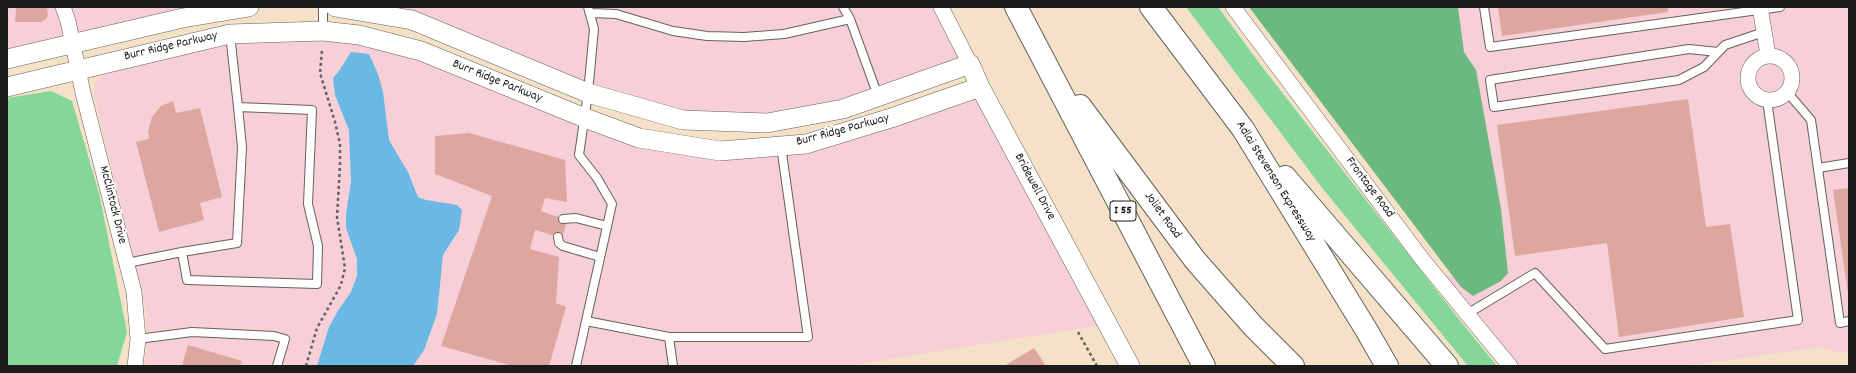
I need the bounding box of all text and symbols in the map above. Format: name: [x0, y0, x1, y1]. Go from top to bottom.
street label: Burr Ridge Parkway: [123, 29, 219, 65]
street label: Burr Ridge Parkway: [450, 57, 544, 107]
street label: Burr Ridge Parkway: [795, 111, 891, 151]
street label: Adlai Stevenson Expressway: [1231, 119, 1319, 245]
street label: Bridewell Drive: [1010, 151, 1058, 223]
street label: Frontage Road: [1341, 155, 1397, 221]
street label: McClintock Drive: [95, 164, 129, 246]
street label: Joliet Road: [1140, 190, 1184, 242]
road number: I 55: [1110, 201, 1136, 221]

